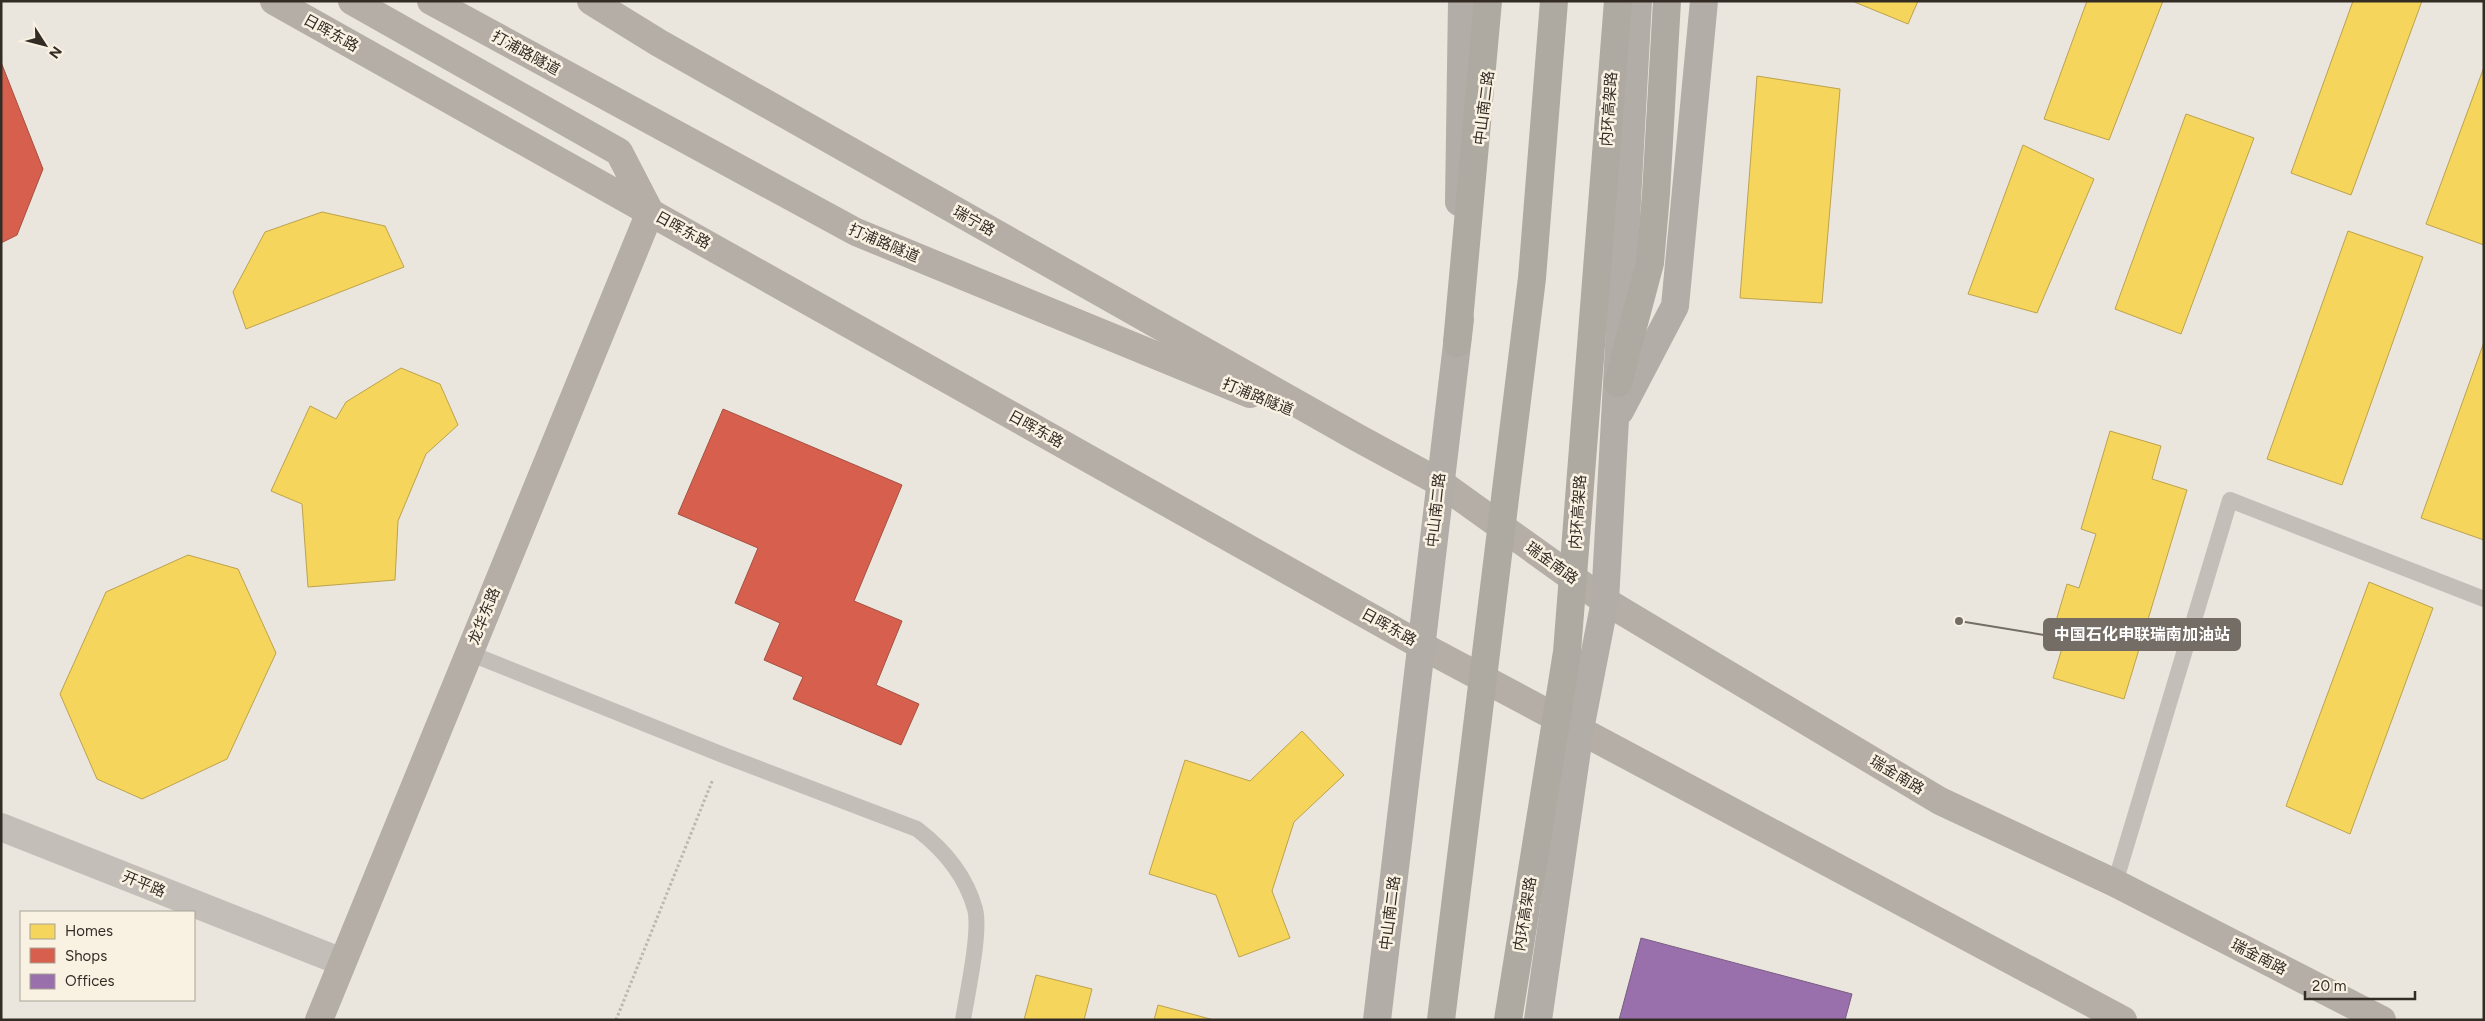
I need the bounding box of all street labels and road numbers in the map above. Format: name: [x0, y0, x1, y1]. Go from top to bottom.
street label: 日晖东路: [300, 11, 362, 55]
street label: 打浦路隧道: [489, 27, 563, 79]
street label: 中山南二路: [1470, 70, 1498, 146]
street label: 内环高架路: [1597, 71, 1621, 147]
street label: 瑞宁路: [950, 202, 998, 240]
street label: 日晖东路: [652, 208, 714, 252]
street label: 打浦路隧道: [846, 220, 922, 266]
street label: 打浦路隧道: [1220, 375, 1296, 419]
street label: 日晖东路: [1005, 407, 1067, 451]
street label: 中山南二路: [1423, 472, 1449, 548]
street label: 内环高架路: [1566, 474, 1590, 550]
street label: 瑞金南路: [1522, 538, 1582, 588]
street label: 龙华东路: [464, 585, 504, 647]
street label: 日晖东路: [1358, 605, 1420, 649]
street label: 瑞金南路: [1867, 752, 1927, 798]
street label: 开平路: [120, 867, 168, 901]
street label: 中山南二路: [1376, 875, 1404, 951]
street label: 内环高架路: [1510, 876, 1540, 952]
street label: 瑞金南路: [2228, 935, 2290, 979]

